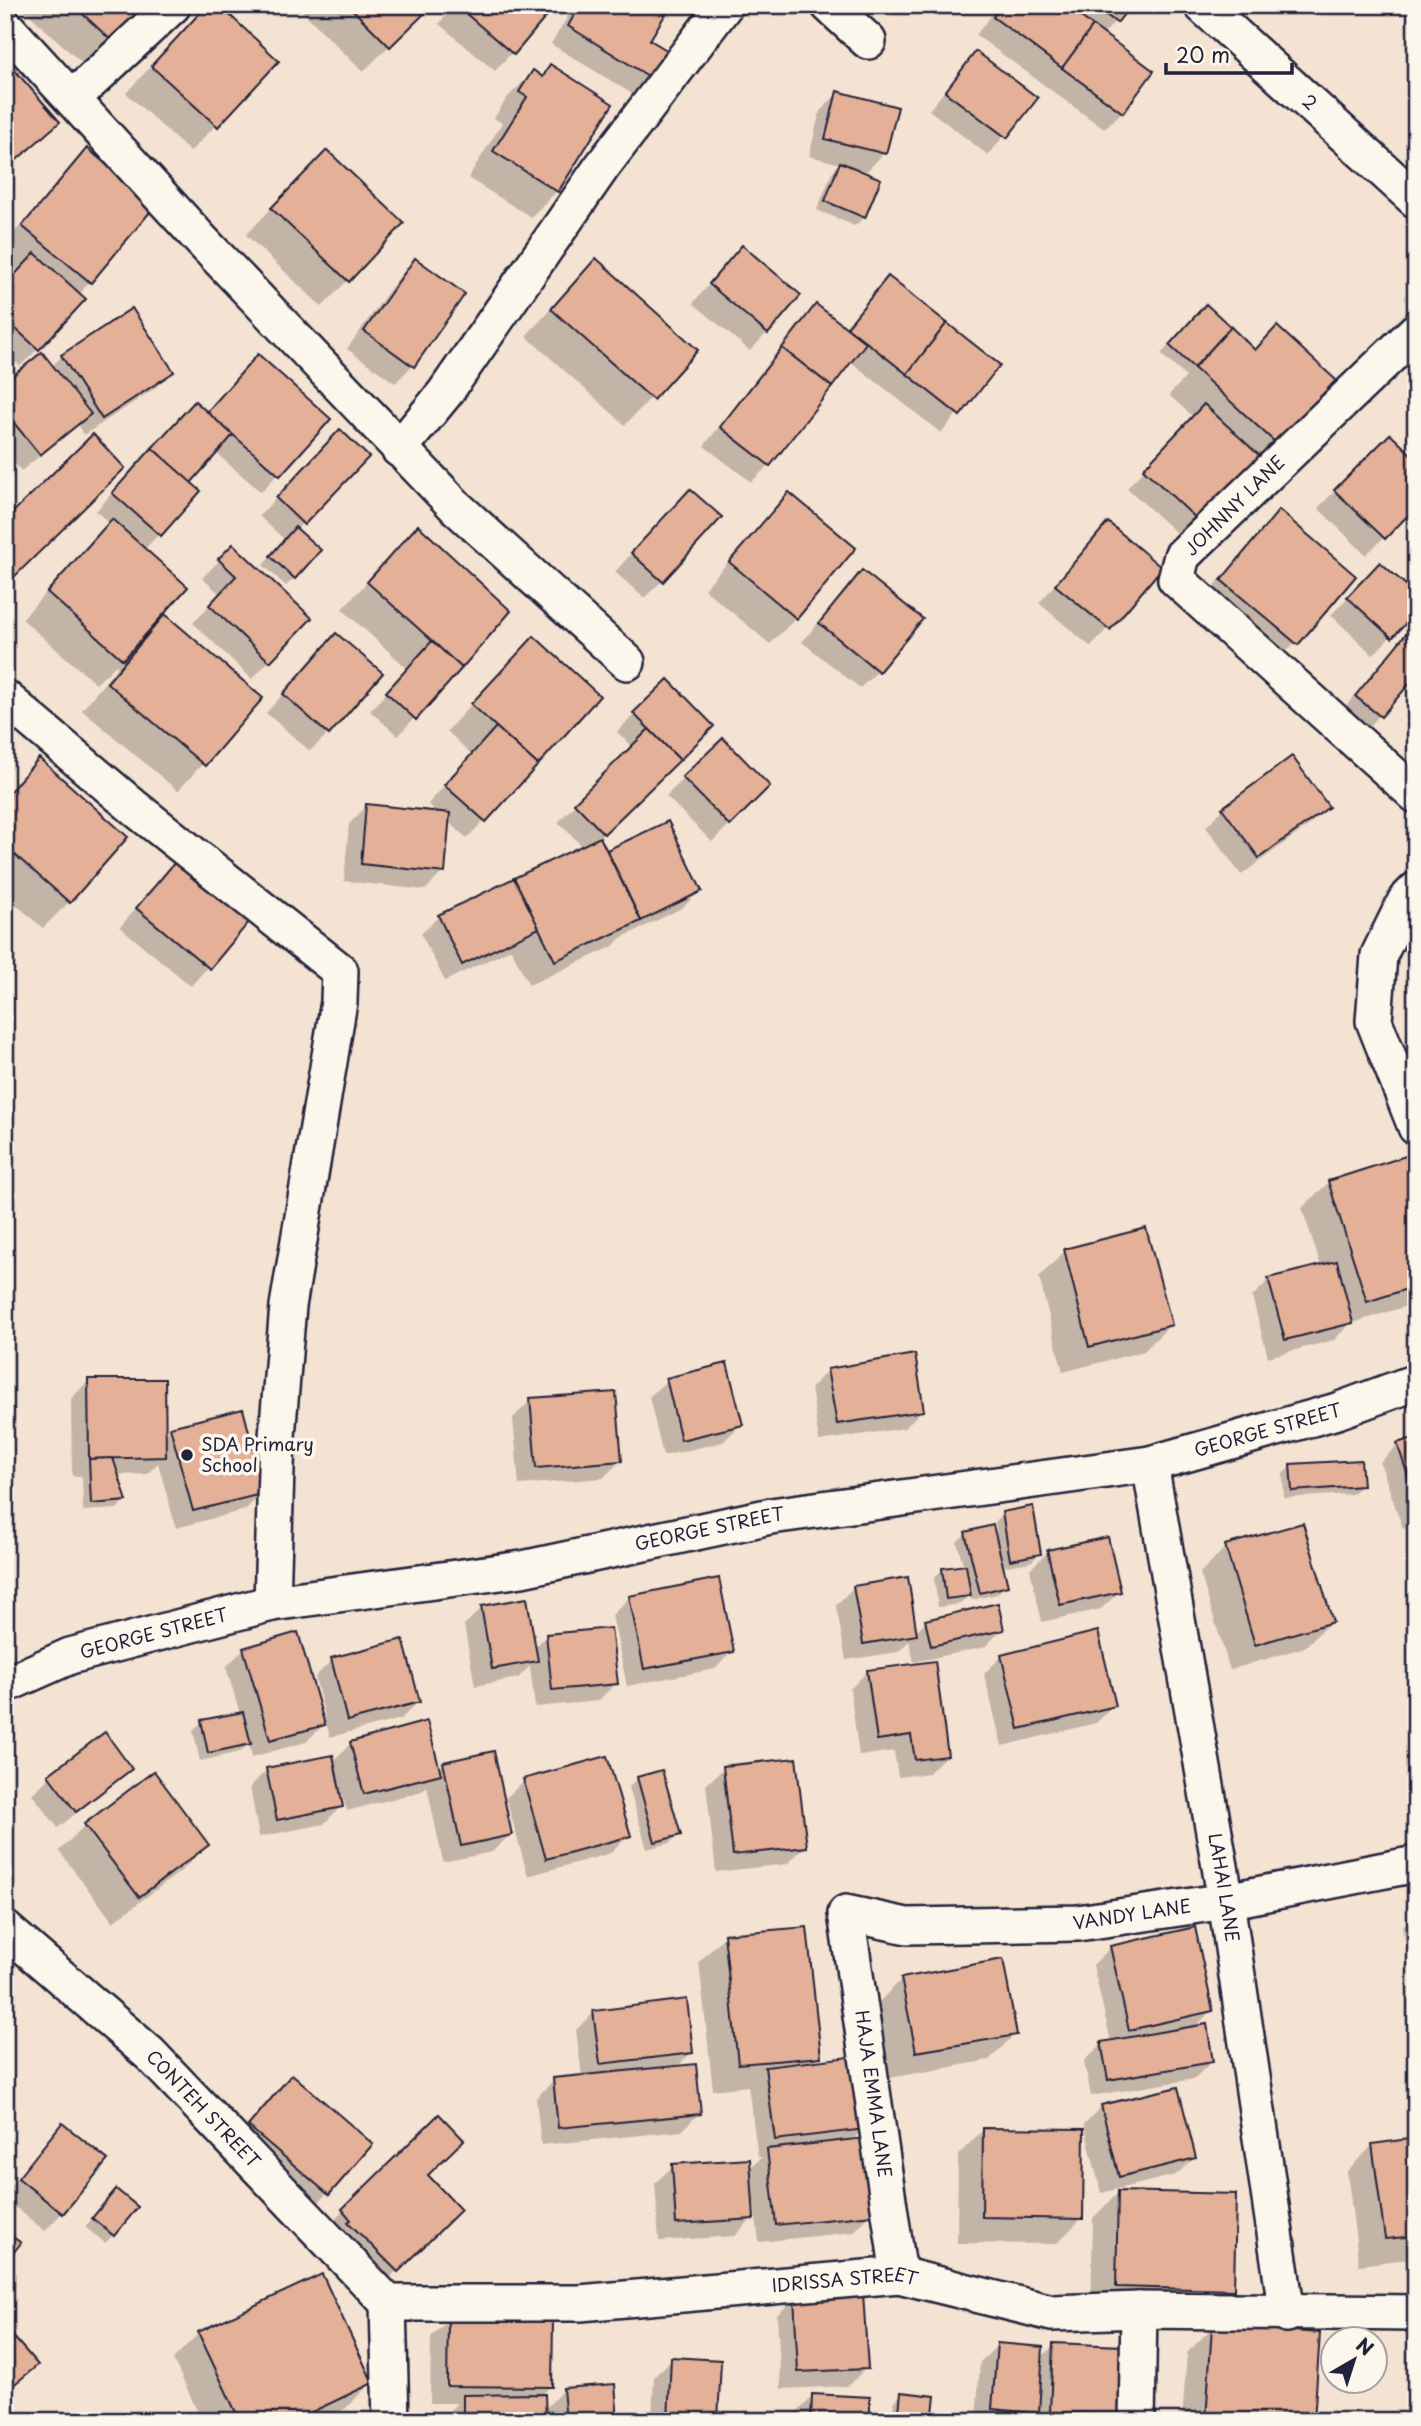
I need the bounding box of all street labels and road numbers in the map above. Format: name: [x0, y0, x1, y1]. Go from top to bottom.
street label: 2: [1296, 87, 1324, 116]
street label: JOHNNY LANE: [1178, 449, 1290, 561]
street label: GEORGE STREET: [1191, 1395, 1345, 1463]
street label: GEORGE STREET: [632, 1499, 786, 1557]
street label: GEORGE STREET: [77, 1600, 231, 1665]
street label: LAHAI LANE: [1202, 1831, 1247, 1944]
street label: VANDY LANE: [1071, 1891, 1193, 1936]
street label: HAJA EMMA LANE: [849, 2008, 900, 2179]
street label: CONTEH STREET: [141, 2043, 268, 2174]
street label: IDRISSA STREET: [771, 2259, 922, 2298]

